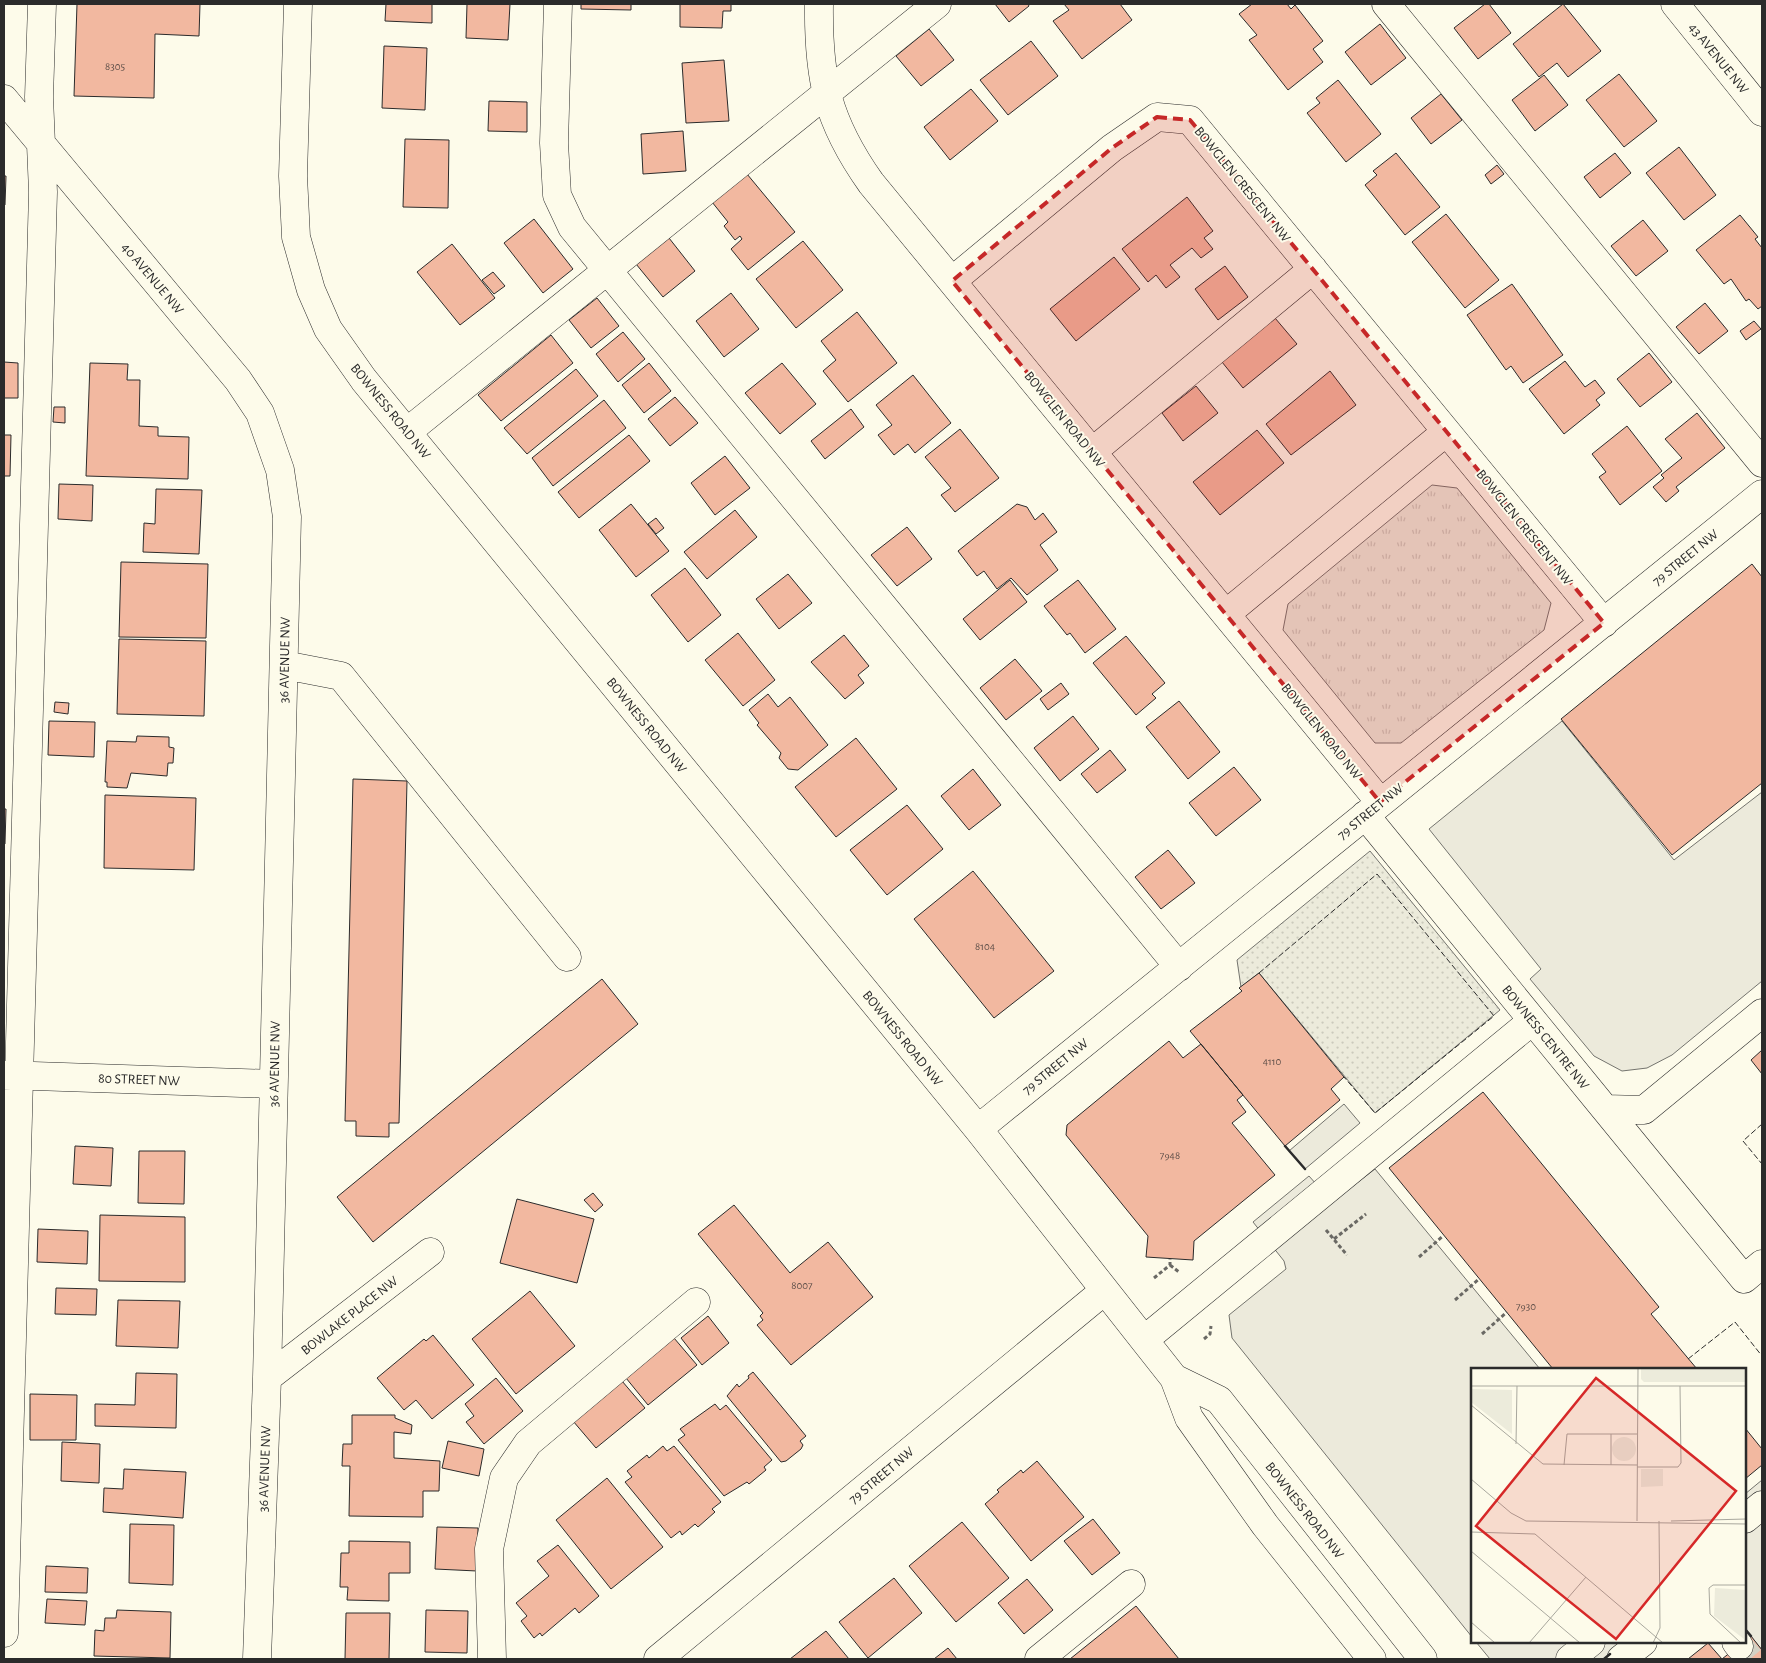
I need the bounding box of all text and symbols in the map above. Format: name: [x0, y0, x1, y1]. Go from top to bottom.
street label: 43 AVENUE NW: [1686, 21, 1751, 97]
house number: 8305: [105, 61, 125, 72]
street label: BOWGLEN CRESCENT NW: [1191, 124, 1293, 245]
street label: 40 AVENUE NW: [119, 240, 186, 317]
street label: BOWNESS ROAD NW: [348, 361, 433, 462]
street label: BOWGLEN ROAD NW: [1021, 369, 1107, 471]
street label: BOWGLEN CRESCENT NW: [1473, 467, 1575, 588]
street label: 79 STREET NW: [1650, 527, 1722, 588]
street label: 36 AVENUE NW: [277, 616, 293, 703]
street label: BOWNESS ROAD NW: [604, 675, 689, 776]
street label: BOWGLEN ROAD NW: [1278, 681, 1364, 783]
street label: 79 STREET NW: [1335, 781, 1407, 842]
house number: 8104: [975, 941, 995, 952]
street label: BOWNESS CENTRE NW: [1499, 983, 1592, 1093]
street label: BOWNESS ROAD NW: [860, 988, 945, 1089]
street label: 36 AVENUE NW: [267, 1020, 283, 1107]
street label: 79 STREET NW: [1020, 1036, 1092, 1097]
house number: 4110: [1263, 1056, 1282, 1067]
street label: 80 STREET NW: [98, 1072, 181, 1088]
house number: 7948: [1160, 1150, 1180, 1161]
street label: BOWLAKE PLACE NW: [299, 1273, 401, 1358]
house number: 8007: [791, 1280, 813, 1291]
house number: 7930: [1516, 1301, 1536, 1312]
inset map: [1471, 1368, 1746, 1643]
street label: 36 AVENUE NW: [256, 1425, 274, 1512]
street label: 79 STREET NW: [846, 1444, 917, 1507]
street label: BOWNESS ROAD NW: [1262, 1460, 1346, 1562]

